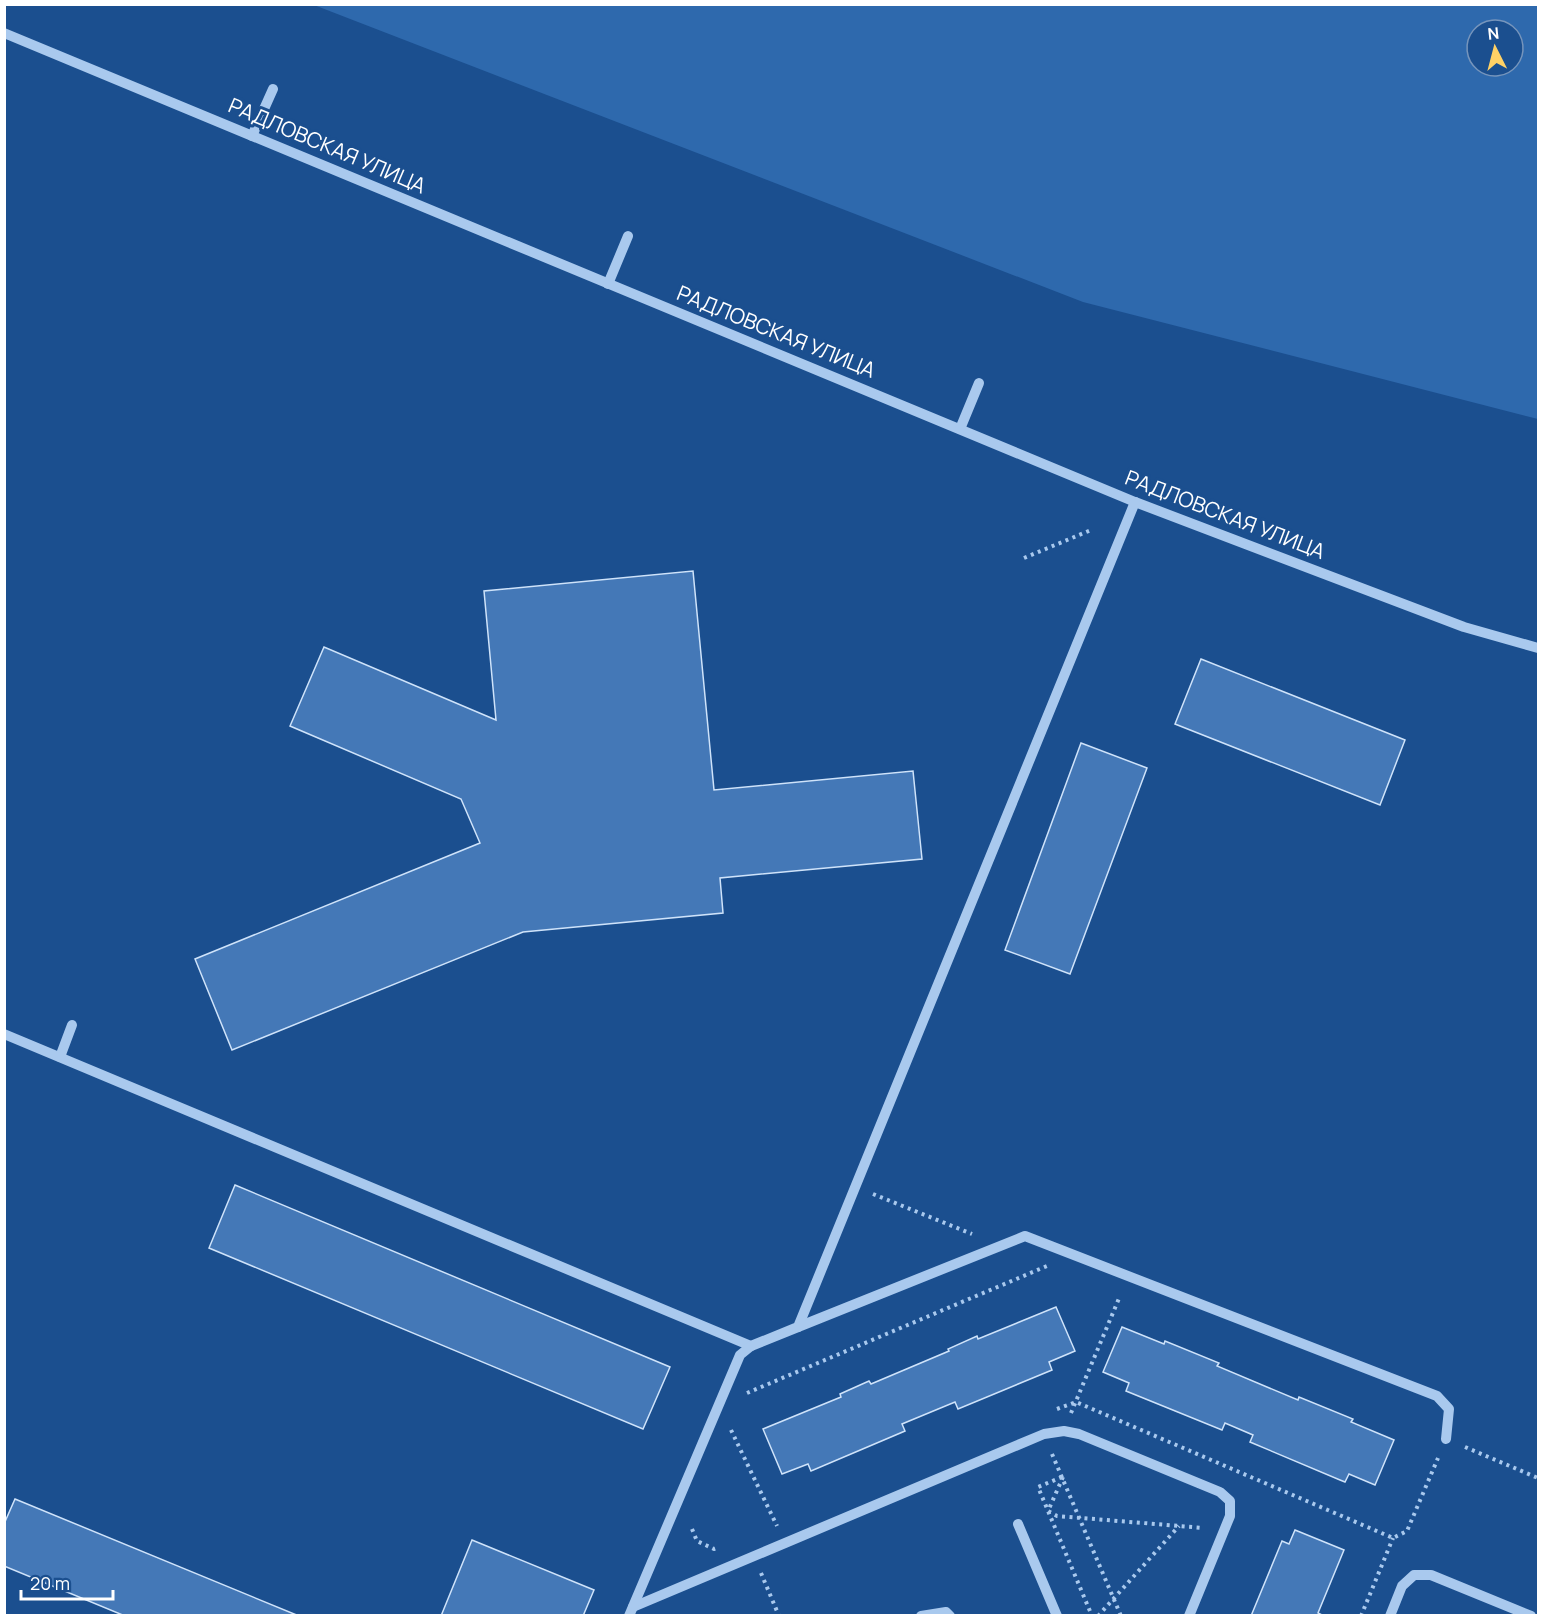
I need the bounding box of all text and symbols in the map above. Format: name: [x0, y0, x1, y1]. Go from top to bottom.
north arrow: [1465, 18, 1525, 78]
text: N: [1487, 22, 1500, 45]
street label: РАДЛОВСКАЯ УЛИЦА: [224, 91, 430, 199]
street label: РАДЛОВСКАЯ УЛИЦА: [673, 278, 880, 384]
street label: РАДЛОВСКАЯ УЛИЦА: [1121, 463, 1329, 565]
scale bar: [21, 1563, 112, 1601]
text: 20 m: [30, 1571, 70, 1595]

